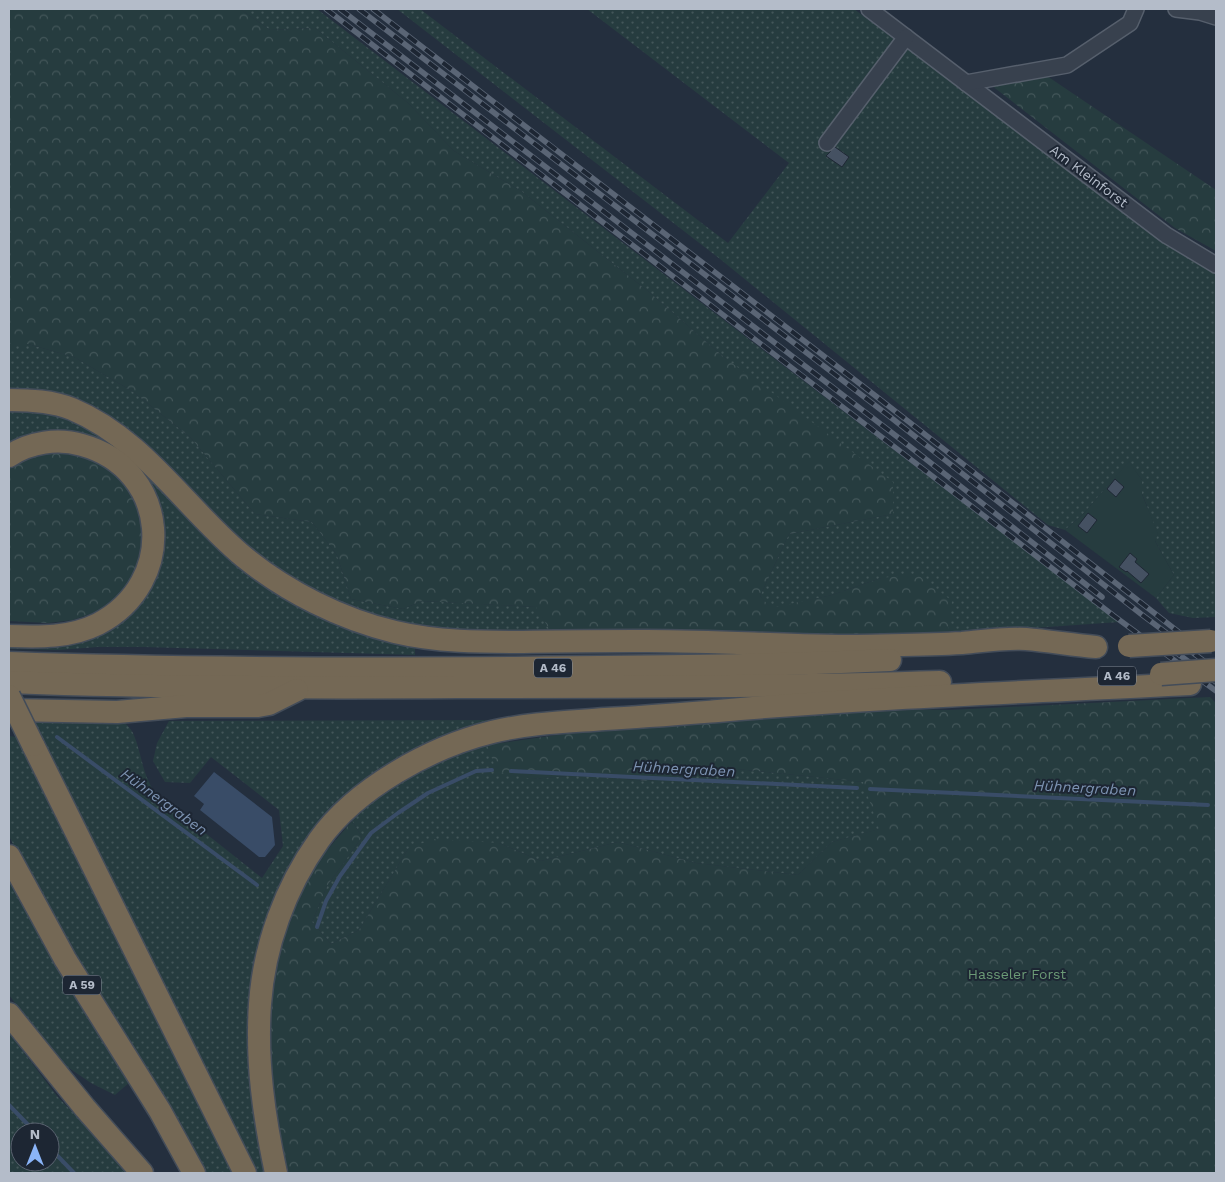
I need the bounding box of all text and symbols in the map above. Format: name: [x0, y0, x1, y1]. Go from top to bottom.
street label: Am Kleinforst: [1047, 141, 1131, 211]
road number: A 46: [534, 658, 572, 678]
road number: A 46: [1098, 666, 1136, 686]
water label: Hühnergraben: [632, 757, 736, 781]
water label: Hühnergraben: [117, 765, 211, 839]
water label: Hühnergraben: [1033, 776, 1137, 800]
park label: Hasseler Forst: [968, 966, 1066, 982]
road number: A 59: [63, 976, 101, 994]
north arrow: [10, 1122, 60, 1172]
text: N: [30, 1126, 40, 1142]

